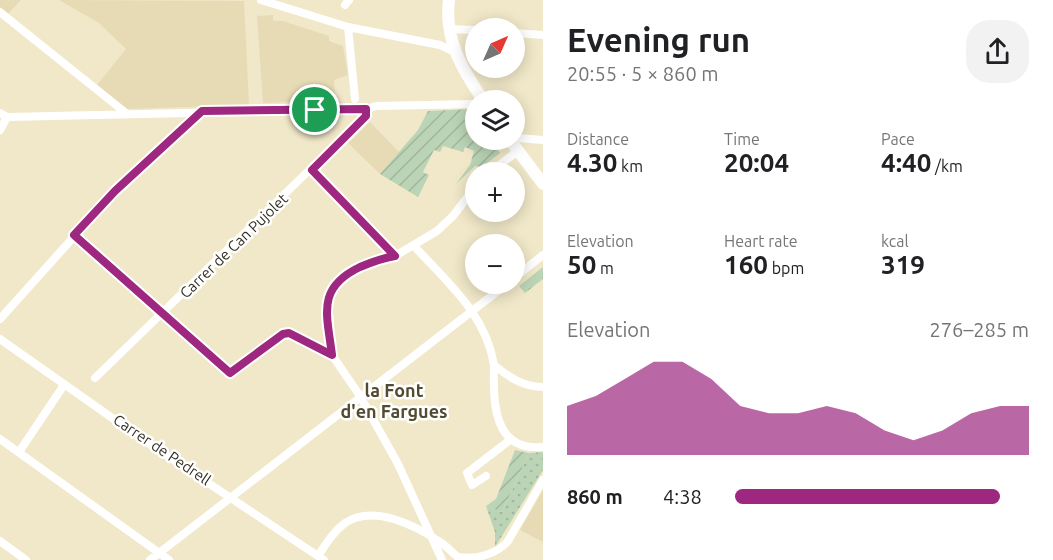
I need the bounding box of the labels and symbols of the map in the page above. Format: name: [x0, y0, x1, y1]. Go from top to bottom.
north arrow: [465, 18, 525, 78]
pin: [289, 84, 340, 135]
street label: Carrer de Can Pujolet: [176, 190, 291, 301]
district label: la Font d'en Fargues: [340, 380, 448, 421]
street label: Carrer de Pedrell: [110, 411, 214, 488]

